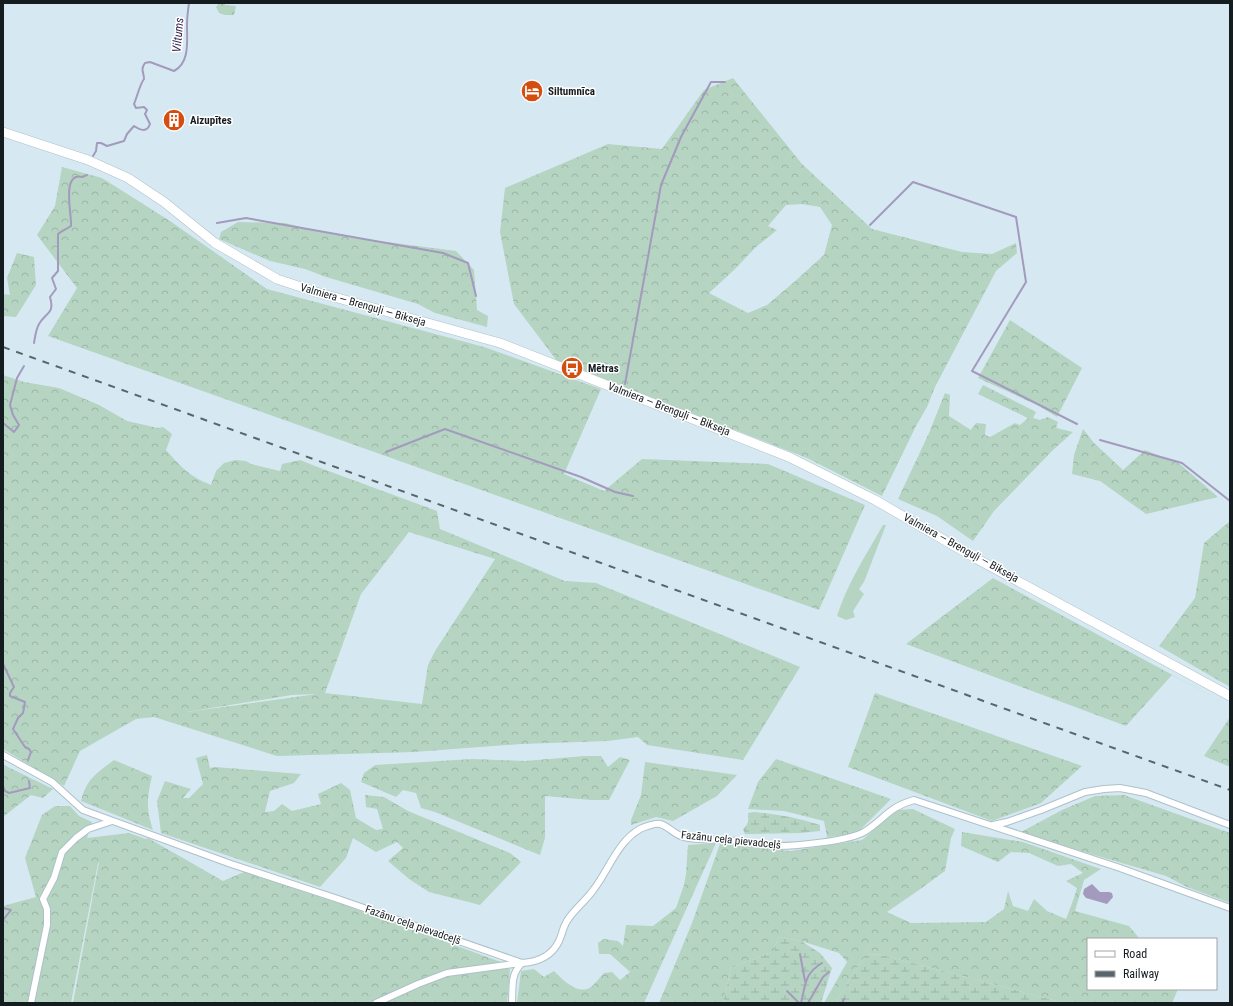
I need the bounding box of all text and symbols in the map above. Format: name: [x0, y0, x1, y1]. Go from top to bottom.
water label: Viltums: [170, 17, 186, 53]
hotel icon: Siltumnīca: [519, 78, 545, 104]
place label: Siltumnīca: [548, 85, 595, 98]
building icon: Aizupītes: [161, 107, 187, 133]
place label: Aizupītes: [190, 114, 232, 127]
street label: Valmiera — Brenguļi — Bikseja: [299, 281, 427, 329]
bus stop icon: Mētras: [559, 355, 585, 381]
place label: Mētras: [588, 362, 619, 375]
street label: Valmiera — Brenguļi — Bikseja: [606, 380, 732, 438]
street label: Valmiera — Brenguļi — Bikseja: [901, 511, 1021, 585]
street label: Fazānu ceļa pievadceļš: [680, 828, 782, 852]
street label: Fazānu ceļa pievadceļš: [363, 903, 463, 947]
legend: [1087, 938, 1217, 990]
text: Road: [1123, 947, 1147, 961]
text: Railway: [1123, 967, 1159, 981]

